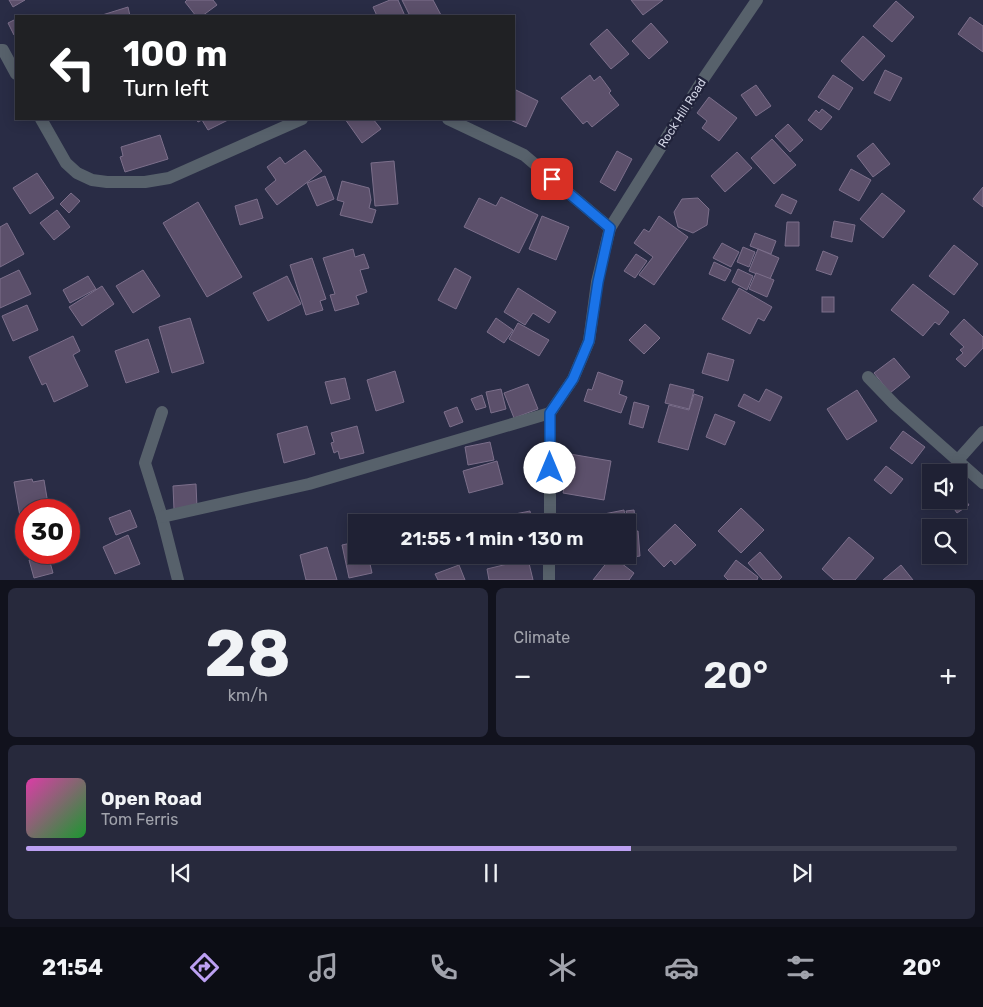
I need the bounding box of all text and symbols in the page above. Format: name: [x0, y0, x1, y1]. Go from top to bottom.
text: 100 m: [123, 33, 228, 75]
icon: left: [40, 35, 105, 100]
text: Turn left: [123, 75, 209, 102]
street label: Rock Hill Road: [655, 76, 709, 150]
pin: [531, 158, 573, 200]
icon: arrive: [538, 165, 566, 193]
position arrow: [523, 441, 575, 493]
map controls: [922, 464, 967, 564]
button: sound: [922, 464, 967, 509]
speed limit sign: 30: [15, 499, 80, 564]
button: search: [922, 519, 967, 564]
text: 21:55 · 1 min · 130 m: [400, 527, 584, 550]
text: 28: [205, 615, 291, 692]
text: Climate: [514, 628, 570, 647]
text: 20°: [703, 652, 768, 698]
text: −: [514, 659, 532, 692]
text: +: [940, 659, 957, 692]
text: km/h: [228, 686, 268, 705]
text: Open Road: [101, 787, 202, 810]
text: Tom Ferris: [101, 810, 178, 829]
icon: previous: [167, 859, 195, 887]
icon: pause: [477, 859, 505, 887]
icon: next: [788, 859, 816, 887]
icon: directions: [187, 950, 222, 985]
icon: music: [306, 950, 341, 985]
icon: phone: [426, 950, 461, 985]
icon: climate: [545, 950, 580, 985]
icon: car: [664, 950, 699, 985]
icon: filters: [783, 950, 818, 985]
text: 21:54: [42, 954, 103, 981]
text: 20°: [903, 954, 941, 981]

